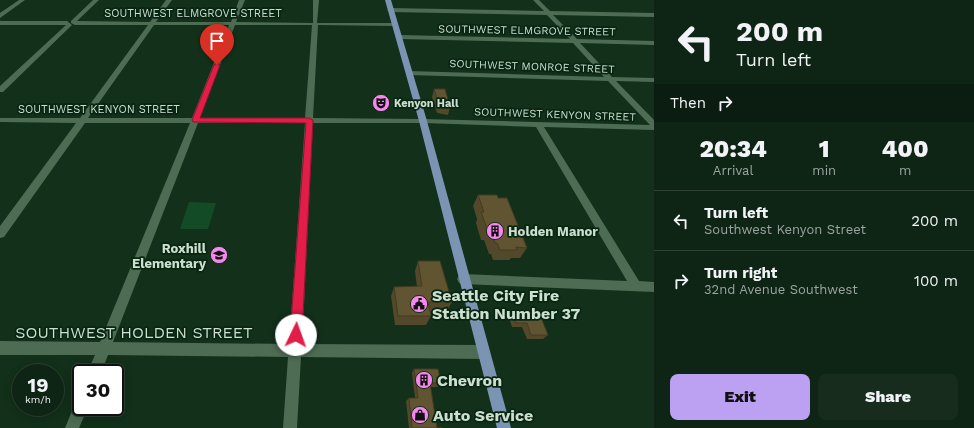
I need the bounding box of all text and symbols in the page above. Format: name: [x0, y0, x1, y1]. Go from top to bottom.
street label: SOUTHWEST ELMGROVE STREET: [104, 7, 282, 20]
text: 200 m: [736, 15, 823, 48]
icon: left: [670, 16, 722, 68]
street label: SOUTHWEST ELMGROVE STREET: [438, 22, 616, 39]
pin: [200, 24, 234, 65]
icon: arrive: [206, 30, 228, 52]
text: Turn left: [736, 49, 811, 70]
street label: SOUTHWEST MONROE STREET: [449, 57, 615, 76]
icon: right: [714, 92, 736, 114]
theatre icon: Kenyon Hall: [371, 93, 391, 113]
text: Then: [670, 94, 706, 112]
place label: Kenyon Hall: [394, 97, 459, 110]
street label: SOUTHWEST KENYON STREET: [18, 103, 180, 116]
street label: SOUTHWEST KENYON STREET: [474, 105, 637, 124]
text: 20:34: [699, 135, 767, 163]
text: 1: [819, 135, 830, 163]
text: 400: [882, 135, 929, 163]
text: Arrival: [713, 163, 753, 178]
text: min: [812, 163, 836, 178]
text: m: [899, 163, 911, 178]
text: Turn left: [704, 204, 768, 222]
icon: left: [670, 210, 692, 232]
text: 200 m: [911, 212, 958, 230]
building icon: Holden Manor: [485, 221, 505, 241]
text: Southwest Kenyon Street: [704, 222, 866, 237]
place label: Holden Manor: [508, 224, 598, 239]
place label: Roxhill Elementary: [132, 241, 207, 271]
school or university icon: Roxhill Elementary: [209, 245, 229, 265]
text: Turn right: [704, 264, 777, 282]
icon: right: [670, 270, 692, 292]
text: 100 m: [914, 272, 958, 290]
text: 32nd Avenue Southwest: [704, 282, 858, 297]
place label: Seattle City Fire Station Number 37: [432, 286, 580, 323]
public building icon: Seattle City Fire Station Number 37: [409, 294, 429, 314]
position arrow: [275, 314, 317, 356]
street label: SOUTHWEST HOLDEN STREET: [15, 323, 253, 342]
speed limit sign: 30: [72, 364, 124, 416]
building icon: Chevron: [414, 370, 434, 390]
place label: Chevron: [437, 371, 502, 390]
text: 19: [28, 373, 48, 397]
button: Exit: [670, 374, 810, 420]
button: Share: [818, 374, 958, 420]
text: km/h: [25, 394, 51, 405]
shop icon: Auto Service: [410, 405, 430, 425]
place label: Auto Service: [433, 406, 533, 425]

